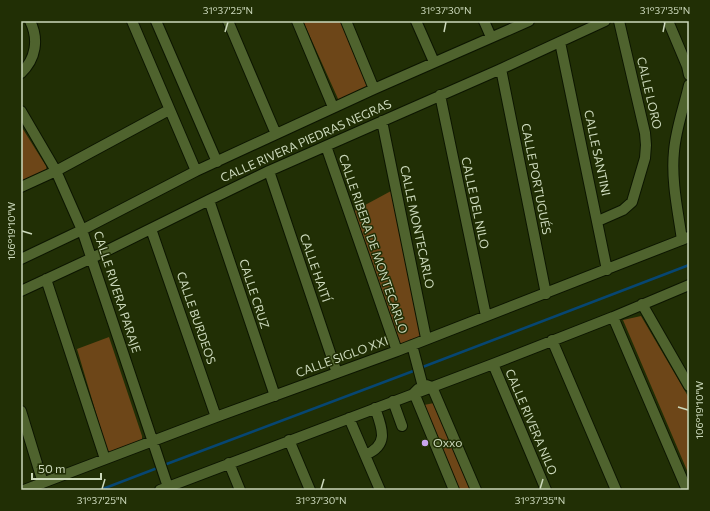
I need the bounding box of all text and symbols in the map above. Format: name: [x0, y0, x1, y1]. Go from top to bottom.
text: 31°37'25"N: [203, 4, 253, 16]
text: 31°37'30"N: [420, 4, 472, 16]
text: 31°37'35"N: [640, 4, 690, 16]
street label: CALLE LORO: [635, 55, 665, 130]
street label: CALLE RIVERA PIEDRAS NEGRAS: [218, 96, 393, 184]
street label: CALLE SANTINI: [582, 109, 614, 197]
street label: CALLE PORTUGUÉS: [519, 122, 555, 236]
street label: CALLE RIBERA DE MONTECARLO: [337, 152, 411, 335]
street label: CALLE DEL NILO: [459, 156, 493, 250]
street label: CALLE MONTECARLO: [398, 164, 438, 290]
text: 106°19'10"W: [5, 202, 17, 260]
street label: CALLE RIVERA PARAJE: [91, 229, 144, 355]
street label: CALLE HAITÍ: [298, 232, 334, 304]
street label: CALLE CRUZ: [237, 257, 273, 330]
street label: CALLE BURDEOS: [175, 270, 219, 366]
street label: CALLE SIGLO XXI: [294, 333, 390, 379]
street label: CALLE RIVERA NILO: [503, 366, 561, 477]
text: 106°19'10"W: [693, 381, 705, 439]
place label: Oxxo: [433, 435, 462, 449]
marker: Oxxo: [420, 438, 430, 448]
scale bar: [32, 455, 101, 481]
text: 50 m: [38, 461, 66, 475]
text: 31°37'25"N: [77, 494, 127, 506]
text: 31°37'30"N: [295, 494, 347, 506]
text: 31°37'35"N: [515, 494, 565, 506]

